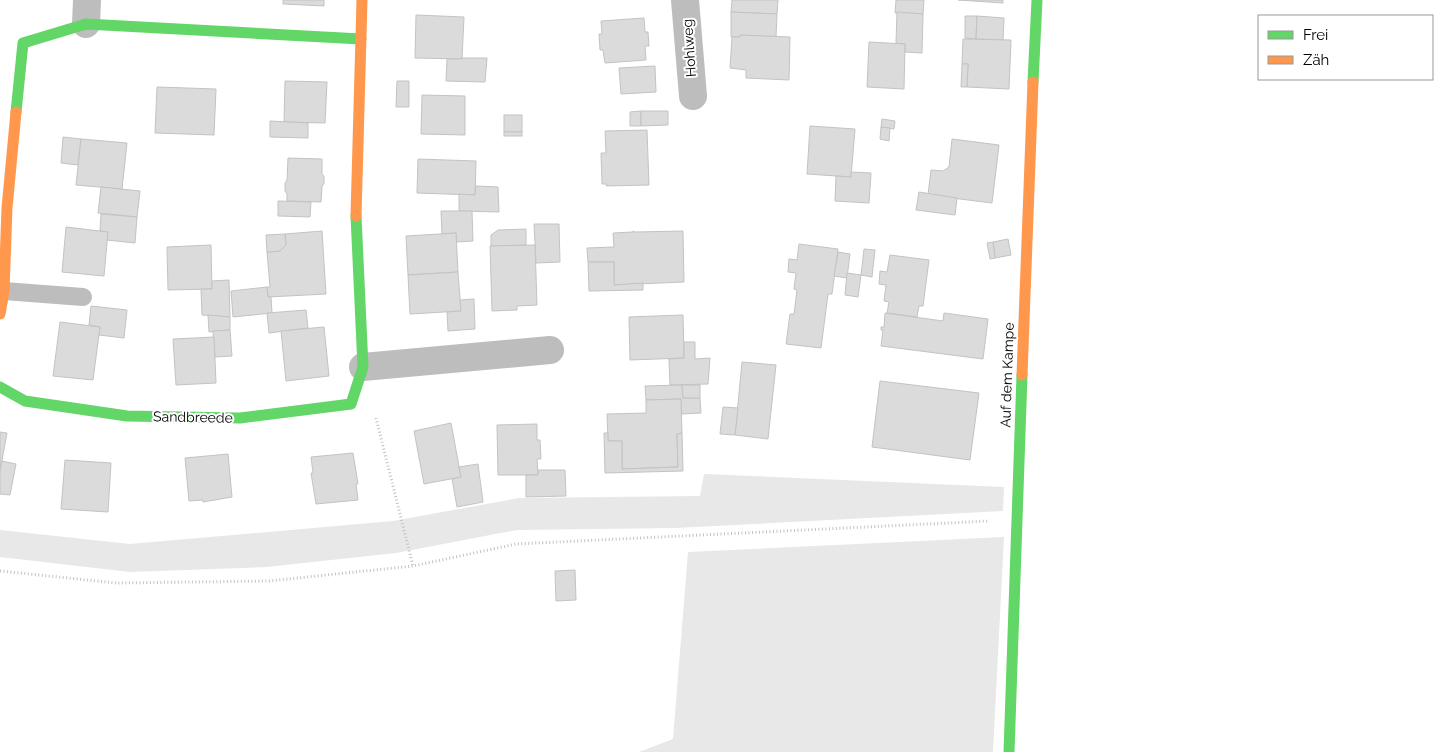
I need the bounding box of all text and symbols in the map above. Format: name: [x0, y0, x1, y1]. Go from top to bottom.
legend: [1258, 15, 1433, 80]
street label: Hohlweg: [679, 18, 699, 78]
text: Frei: [1303, 26, 1328, 44]
text: Zäh: [1303, 51, 1329, 69]
street label: Auf dem Kampe: [997, 322, 1017, 428]
street label: Sandbreede: [153, 408, 233, 426]

